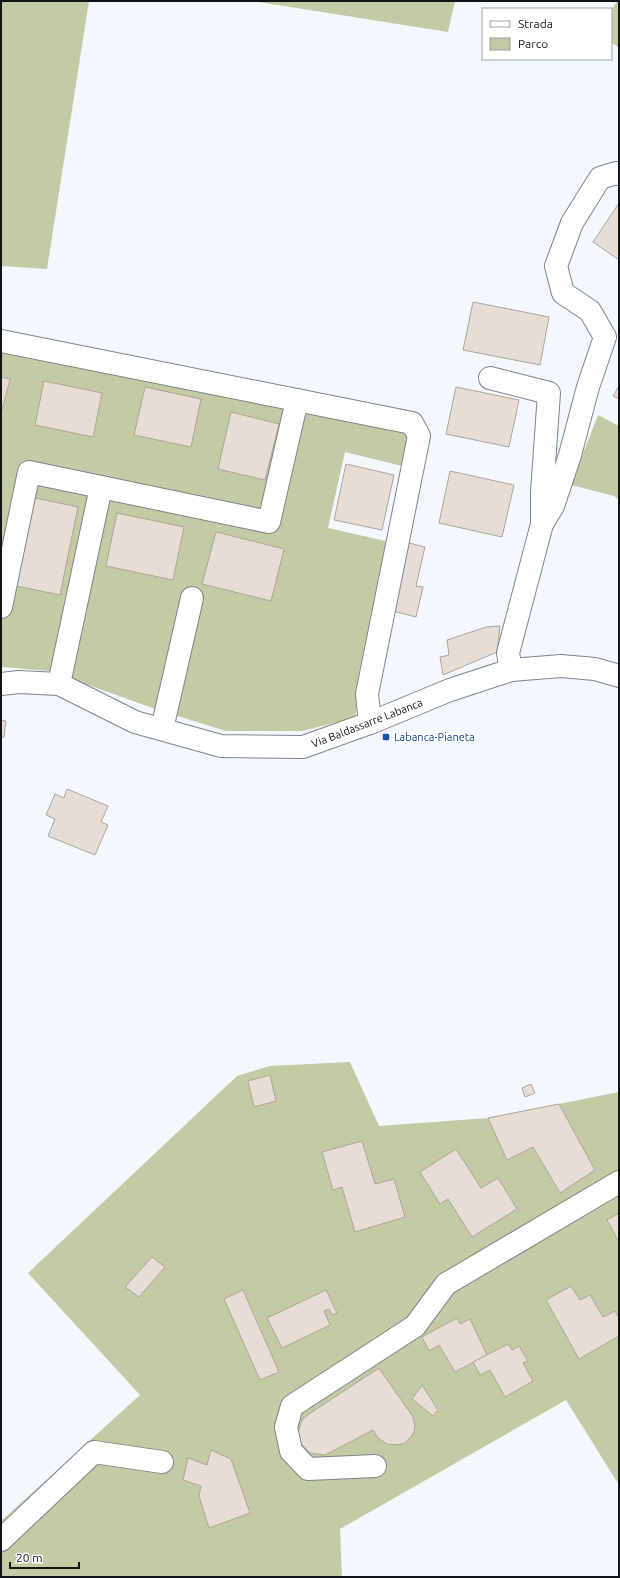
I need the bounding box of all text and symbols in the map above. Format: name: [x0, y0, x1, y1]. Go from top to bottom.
legend: [482, 8, 612, 60]
text: Strada: [518, 17, 553, 30]
text: Parco: [518, 37, 548, 50]
street label: Via Baldassarre Labanca: [310, 696, 424, 750]
place label: Labanca-Pianeta: [394, 731, 475, 743]
marker: Labanca-Pianeta: [381, 732, 391, 742]
scale bar: [10, 1544, 79, 1570]
text: 20 m: [16, 1551, 43, 1564]

